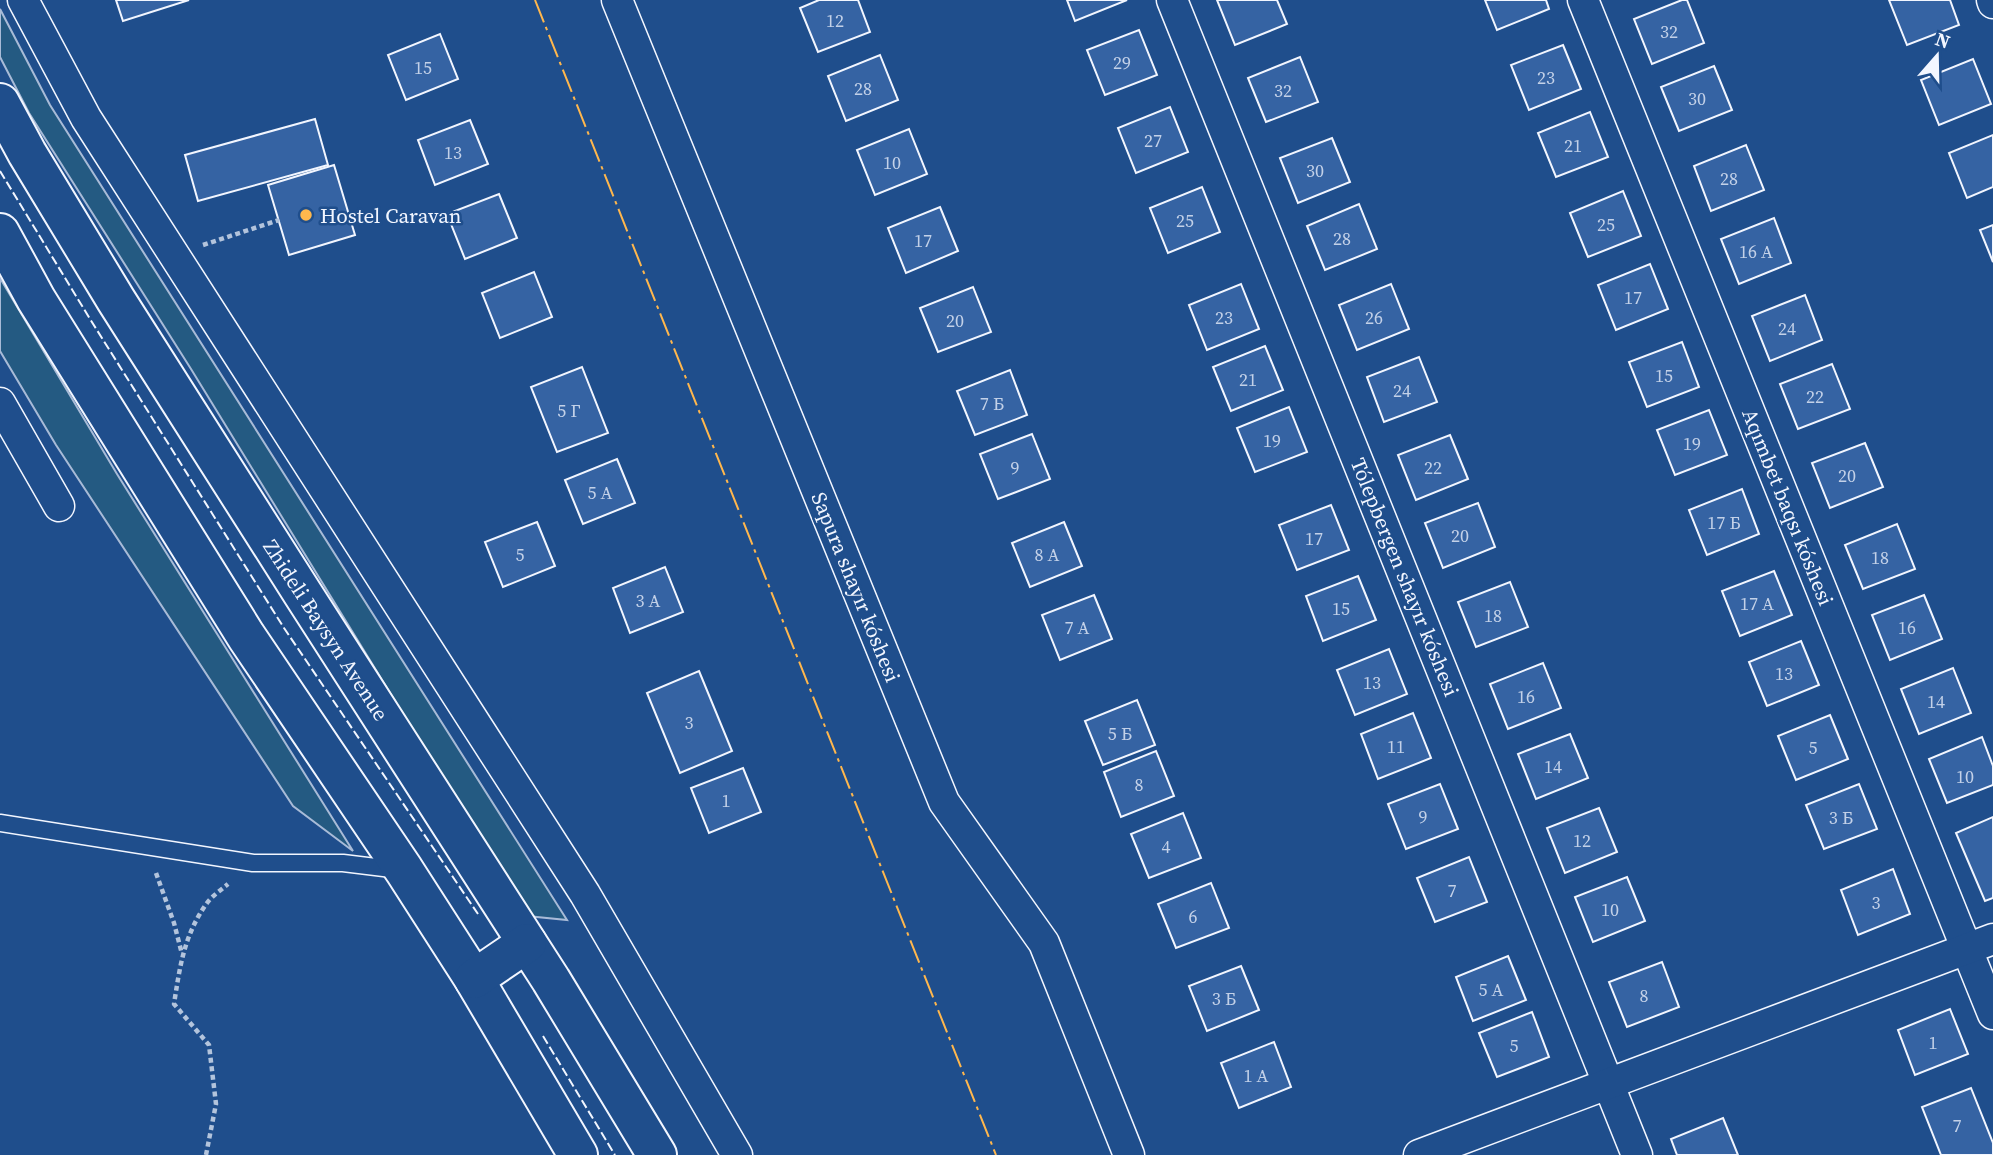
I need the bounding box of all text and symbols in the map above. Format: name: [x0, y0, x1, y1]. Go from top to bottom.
house number: 12: [826, 8, 844, 33]
house number: 32: [1660, 19, 1678, 44]
north arrow: [1902, 21, 1972, 91]
text: N: [1932, 25, 1954, 55]
house number: 29: [1113, 50, 1131, 75]
house number: 15: [414, 55, 432, 80]
house number: 23: [1537, 65, 1555, 90]
house number: 28: [854, 76, 872, 101]
house number: 32: [1274, 78, 1292, 103]
house number: 30: [1688, 86, 1706, 111]
house number: 27: [1144, 128, 1162, 153]
house number: 21: [1564, 133, 1582, 158]
house number: 13: [444, 140, 462, 165]
house number: 10: [883, 150, 901, 175]
house number: 30: [1306, 158, 1324, 183]
house number: 28: [1720, 166, 1738, 191]
place label: Hostel Caravan: [320, 201, 462, 230]
marker: Hostel Caravan: [298, 207, 314, 223]
house number: 25: [1176, 208, 1194, 233]
house number: 25: [1597, 212, 1615, 237]
house number: 28: [1333, 226, 1351, 251]
house number: 17: [914, 228, 932, 253]
house number: 16 А: [1739, 239, 1773, 264]
house number: 17: [1624, 285, 1642, 310]
house number: 23: [1215, 305, 1233, 330]
house number: 26: [1365, 305, 1383, 330]
house number: 20: [946, 308, 964, 333]
house number: 24: [1778, 316, 1796, 341]
house number: 15: [1655, 363, 1673, 388]
house number: 21: [1239, 367, 1257, 392]
house number: 24: [1393, 378, 1411, 403]
house number: 22: [1806, 384, 1824, 409]
house number: 7 Б: [980, 391, 1004, 416]
house number: 5 Г: [557, 398, 581, 423]
street label: Aqımbet baqsı kóshesi: [1735, 404, 1841, 610]
house number: 19: [1263, 428, 1281, 453]
house number: 19: [1683, 431, 1701, 456]
street label: Tólepbergen shayır kóshesi: [1344, 453, 1466, 701]
house number: 9: [1011, 455, 1020, 480]
house number: 22: [1424, 455, 1442, 480]
house number: 20: [1838, 463, 1856, 488]
house number: 5 А: [587, 480, 613, 505]
street label: Sapura shayır kóshesi: [805, 488, 907, 686]
house number: 17 Б: [1707, 510, 1741, 535]
house number: 20: [1451, 523, 1469, 548]
house number: 17: [1305, 526, 1323, 551]
street label: Zhideli Baysyn Avenue: [256, 534, 396, 726]
house number: 5: [516, 542, 525, 567]
house number: 8 А: [1034, 542, 1060, 567]
house number: 18: [1871, 545, 1889, 570]
house number: 3 А: [635, 588, 661, 613]
house number: 17 А: [1740, 591, 1774, 616]
house number: 15: [1332, 596, 1350, 621]
house number: 18: [1484, 603, 1502, 628]
house number: 7 А: [1064, 615, 1090, 640]
house number: 16: [1898, 615, 1916, 640]
house number: 13: [1775, 661, 1793, 686]
house number: 13: [1363, 670, 1381, 695]
house number: 16: [1517, 684, 1535, 709]
house number: 14: [1927, 689, 1945, 714]
house number: 3: [685, 710, 694, 735]
house number: 5 Б: [1108, 721, 1132, 746]
house number: 11: [1387, 734, 1405, 759]
house number: 5: [1809, 735, 1818, 760]
house number: 14: [1544, 754, 1562, 779]
house number: 10: [1956, 764, 1974, 789]
house number: 8: [1135, 772, 1144, 797]
house number: 1: [722, 788, 731, 813]
house number: 9: [1419, 804, 1428, 829]
house number: 3 Б: [1829, 805, 1853, 830]
house number: 12: [1573, 828, 1591, 853]
house number: 4: [1162, 834, 1171, 859]
house number: 7: [1448, 878, 1457, 903]
house number: 3: [1872, 890, 1881, 915]
house number: 10: [1601, 897, 1619, 922]
house number: 6: [1189, 904, 1198, 929]
house number: 5 А: [1478, 977, 1504, 1002]
house number: 8: [1640, 983, 1649, 1008]
house number: 3 Б: [1212, 986, 1236, 1011]
house number: 1: [1929, 1030, 1938, 1055]
house number: 5: [1510, 1033, 1519, 1058]
house number: 1 А: [1243, 1063, 1269, 1088]
house number: 7: [1953, 1113, 1962, 1138]

